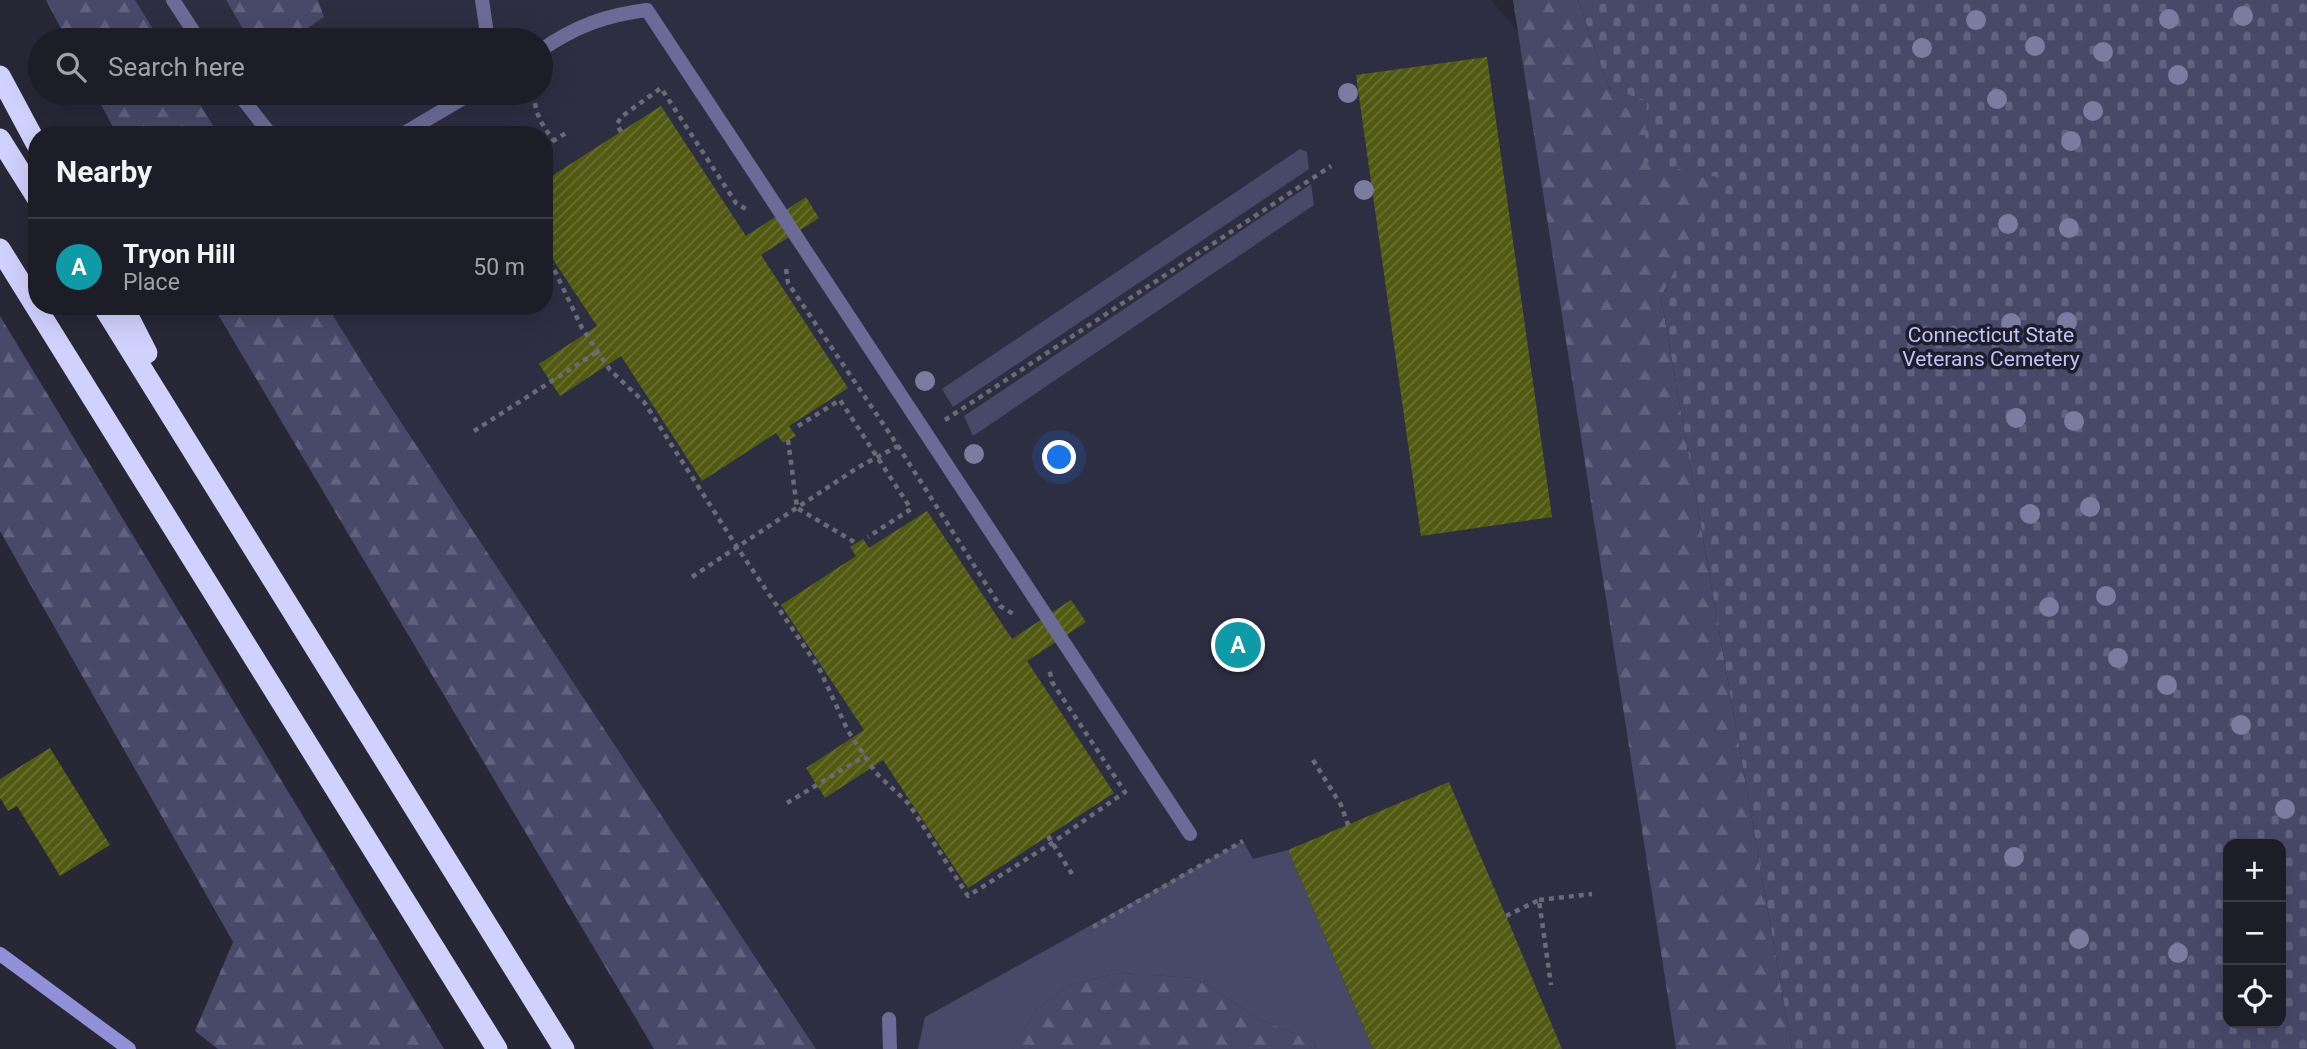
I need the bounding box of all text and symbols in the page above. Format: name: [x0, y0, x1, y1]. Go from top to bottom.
search box: [28, 28, 553, 105]
icon: search: [52, 48, 90, 86]
text: Search here: [108, 52, 245, 82]
text: Nearby: [56, 154, 152, 189]
text: Tryon Hill: [123, 239, 236, 269]
text: A: [71, 254, 87, 281]
text: 50 m: [473, 254, 525, 281]
text: Place: [123, 269, 180, 296]
park label: Connecticut State Veterans Cemetery: [1902, 323, 2080, 371]
your location: [1042, 440, 1076, 474]
pin: A: [1215, 619, 1261, 671]
map controls: [2223, 839, 2286, 1028]
button: +: [2223, 839, 2286, 902]
button: −: [2223, 902, 2286, 965]
button: locate: [2223, 965, 2286, 1028]

